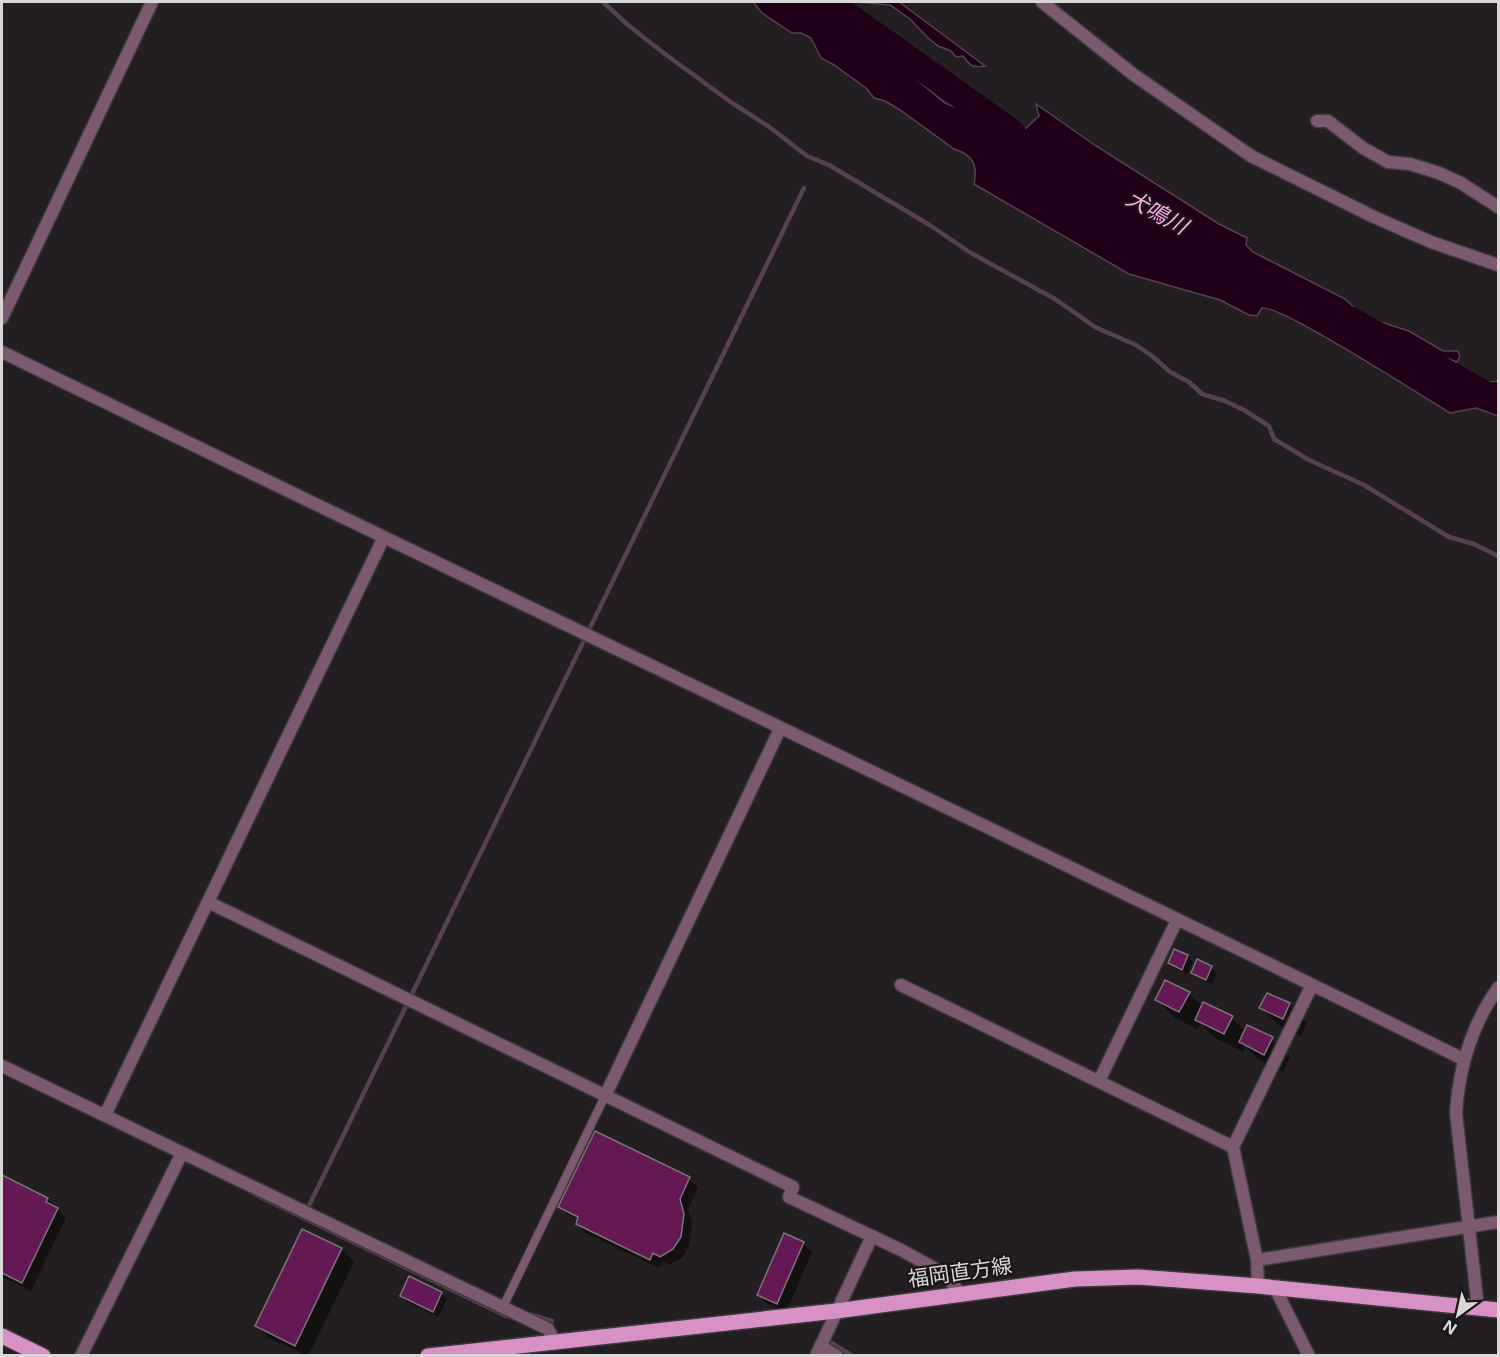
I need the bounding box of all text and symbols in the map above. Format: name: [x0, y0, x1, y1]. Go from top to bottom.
water label: 犬鳴川: [1122, 185, 1194, 240]
street label: 福岡直方線: [906, 1252, 1014, 1292]
north arrow: [1428, 1285, 1488, 1345]
text: N: [1439, 1316, 1460, 1339]

